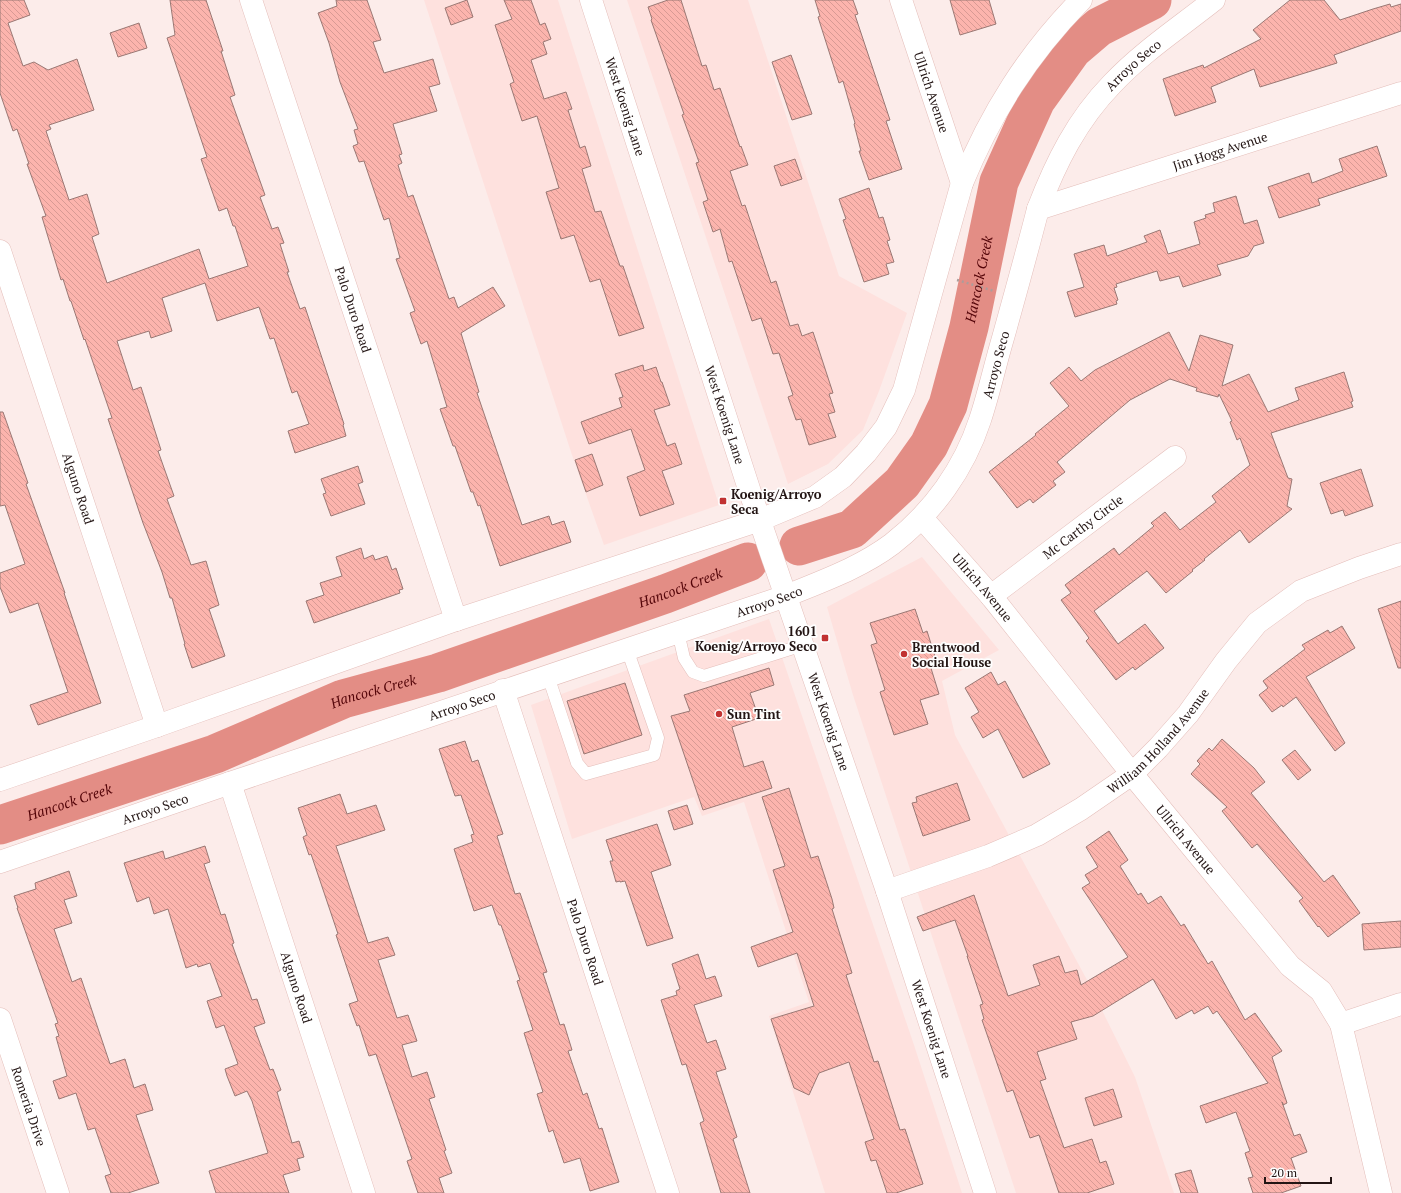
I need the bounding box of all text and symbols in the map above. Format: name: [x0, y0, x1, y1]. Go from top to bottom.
street label: Arroyo Seco: [1101, 35, 1165, 95]
street label: Ullrich Avenue: [910, 49, 954, 135]
street label: West Koenig Lane: [601, 55, 650, 158]
street label: Jim Hogg Avenue: [1170, 127, 1270, 174]
water label: Hancock Creek: [960, 234, 997, 325]
street label: Palo Duro Road: [331, 264, 376, 355]
street label: Arroyo Seco: [978, 329, 1014, 400]
street label: West Koenig Lane: [701, 363, 749, 467]
street label: Alguno Road: [58, 450, 99, 526]
place label: Koenig/Arroyo Seca: [731, 485, 822, 518]
street label: Mc Carthy Circle: [1039, 490, 1127, 563]
marker: Koenig/Arroyo Seca: [718, 496, 728, 506]
street label: Ullrich Avenue: [948, 549, 1017, 625]
water label: Hancock Creek: [635, 563, 725, 612]
street label: Arroyo Seco: [734, 581, 805, 621]
place label: 1601 Koenig/Arroyo Seco: [695, 622, 817, 655]
marker: 1601 Koenig/Arroyo Seco: [820, 633, 830, 643]
place label: Brentwood Social House: [912, 638, 991, 671]
marker: Brentwood Social House: [899, 649, 909, 659]
water label: Hancock Creek: [326, 669, 418, 713]
street label: West Koenig Lane: [804, 670, 854, 773]
street label: William Holland Avenue: [1104, 684, 1213, 797]
street label: Arroyo Seco: [426, 685, 498, 725]
place label: Sun Tint: [727, 705, 782, 723]
marker: Sun Tint: [714, 709, 724, 719]
water label: Hancock Creek: [23, 779, 114, 825]
street label: Arroyo Seco: [119, 789, 191, 828]
street label: Ullrich Avenue: [1152, 801, 1220, 878]
street label: Palo Duro Road: [563, 896, 608, 987]
street label: Alguno Road: [277, 949, 317, 1025]
street label: West Koenig Lane: [907, 977, 956, 1081]
street label: Romeria Drive: [7, 1064, 51, 1148]
scale bar: [1265, 1159, 1331, 1185]
text: 20 m: [1271, 1165, 1298, 1180]

